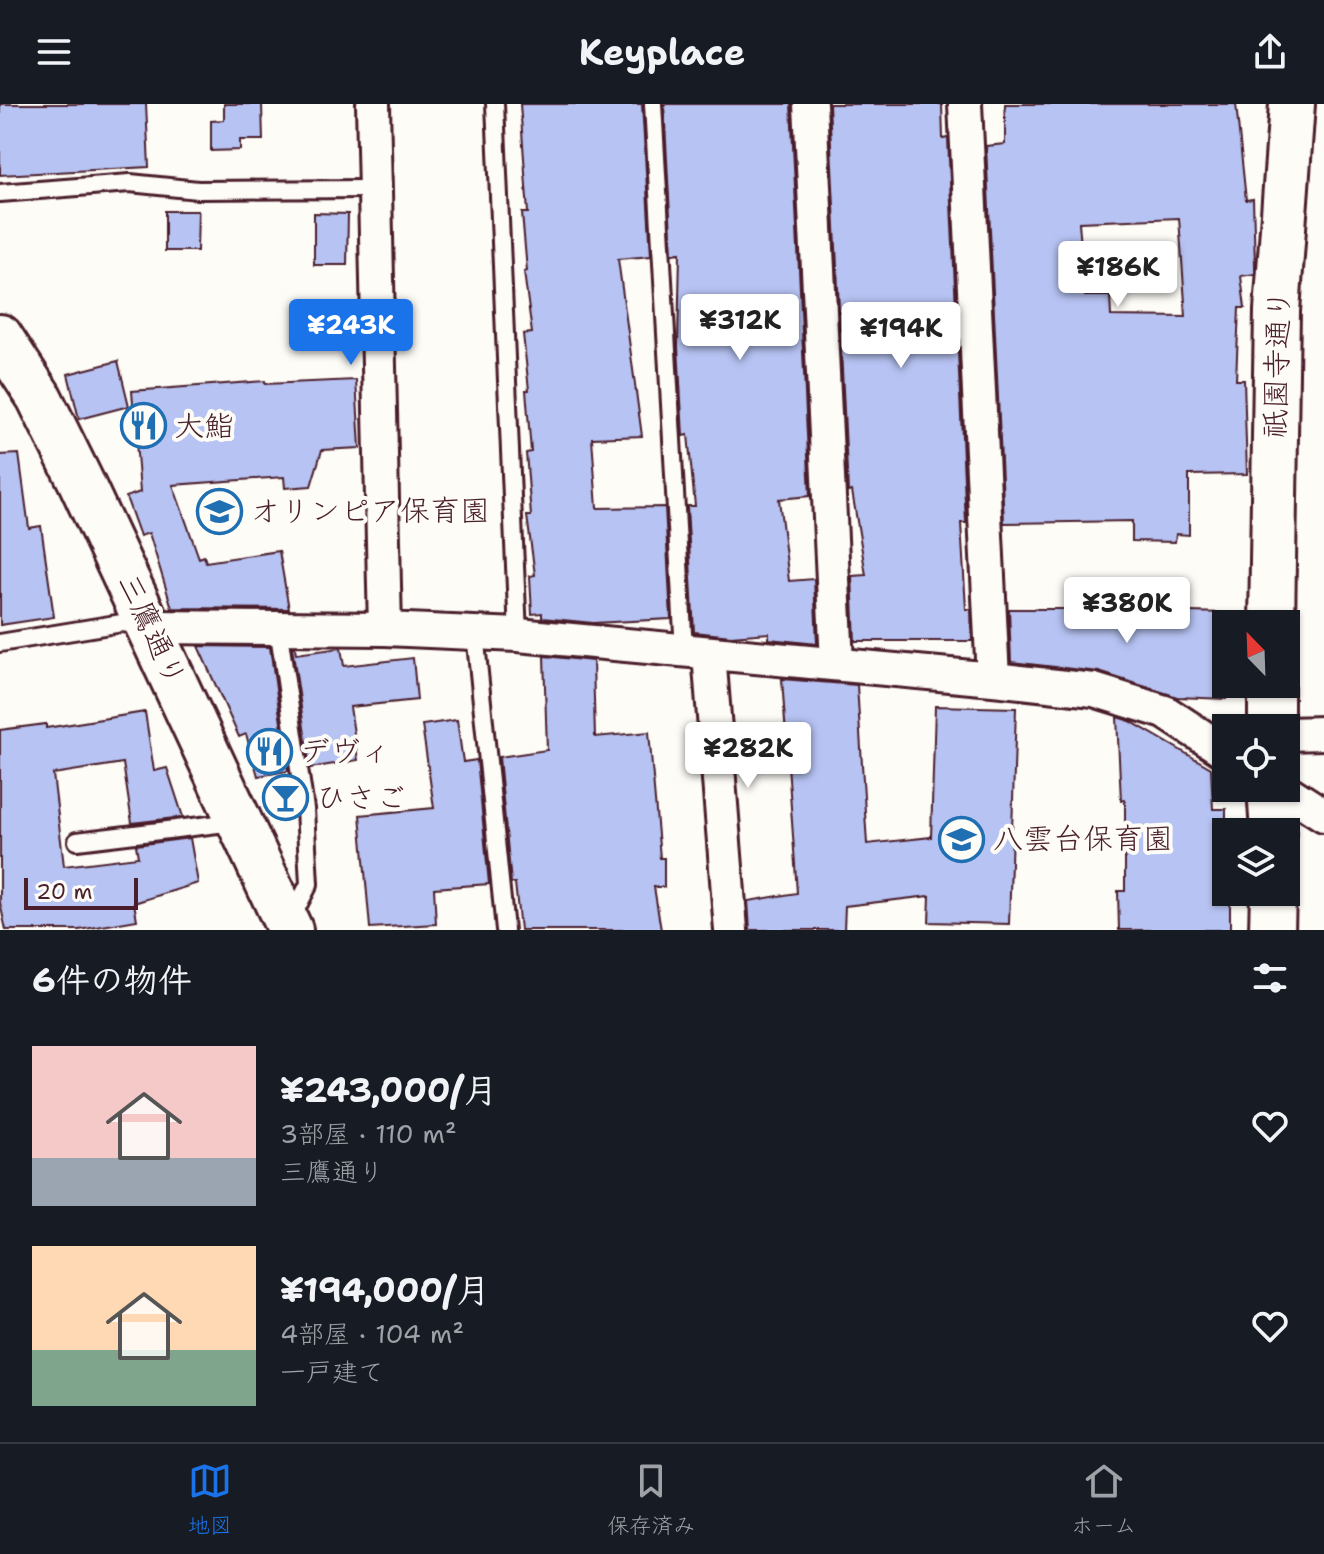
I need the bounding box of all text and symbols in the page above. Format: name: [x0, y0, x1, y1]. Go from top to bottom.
text: Keyplace: [579, 28, 745, 77]
icon: menu: [32, 30, 76, 74]
icon: share: [1248, 30, 1292, 74]
pin: ¥186K: [1062, 241, 1174, 309]
text: ¥186K: [1076, 249, 1160, 284]
street label: 祇園寺通り: [1253, 288, 1300, 440]
pin: ¥312K: [684, 294, 796, 362]
pin: ¥243K: [295, 299, 407, 367]
text: ¥312K: [699, 302, 781, 337]
pin: ¥194K: [845, 302, 957, 370]
text: ¥243K: [307, 307, 395, 342]
text: ¥194K: [860, 310, 942, 345]
restaurant icon: 大鮨: [119, 402, 167, 450]
place label: 大鮨: [174, 405, 234, 446]
school or university icon: オリンピア保育園: [195, 487, 243, 535]
place label: オリンピア保育園: [250, 490, 490, 531]
street label: 三鷹通り: [109, 567, 196, 693]
pin: ¥380K: [1071, 577, 1183, 645]
text: ¥380K: [1082, 585, 1172, 620]
north arrow: [1212, 610, 1300, 698]
map controls: [1212, 610, 1300, 906]
button: locate: [1212, 714, 1300, 802]
pin: ¥282K: [692, 722, 804, 790]
restaurant icon: デヴィ: [245, 727, 293, 775]
place label: デヴィ: [300, 730, 390, 771]
text: ¥282K: [703, 730, 793, 765]
bar icon: ひさご: [261, 774, 309, 822]
place label: ひさご: [316, 777, 406, 818]
school or university icon: 八雲台保育園: [938, 815, 986, 863]
place label: 八雲台保育園: [993, 818, 1173, 859]
button: layers: [1212, 818, 1300, 906]
scale bar: [24, 874, 138, 910]
text: 20 m: [36, 877, 93, 906]
icon: filters: [1248, 956, 1292, 1000]
text: 6件の物件: [32, 957, 192, 1003]
text: ¥243,000/月: [280, 1067, 497, 1113]
icon: home: [96, 1078, 192, 1174]
icon: heart: [1248, 1104, 1292, 1148]
text: 3部屋 · 110 m²: [280, 1116, 457, 1151]
text: 三鷹通り: [280, 1154, 384, 1189]
text: ¥194,000/月: [280, 1267, 490, 1313]
icon: home: [96, 1278, 192, 1374]
icon: heart: [1248, 1304, 1292, 1348]
text: 4部屋 · 104 m²: [280, 1316, 464, 1351]
text: 一戸建て: [280, 1354, 384, 1389]
tab: 地図: [188, 1459, 232, 1540]
tab: 保存済み: [607, 1459, 695, 1540]
tab: ホーム: [1071, 1459, 1136, 1540]

